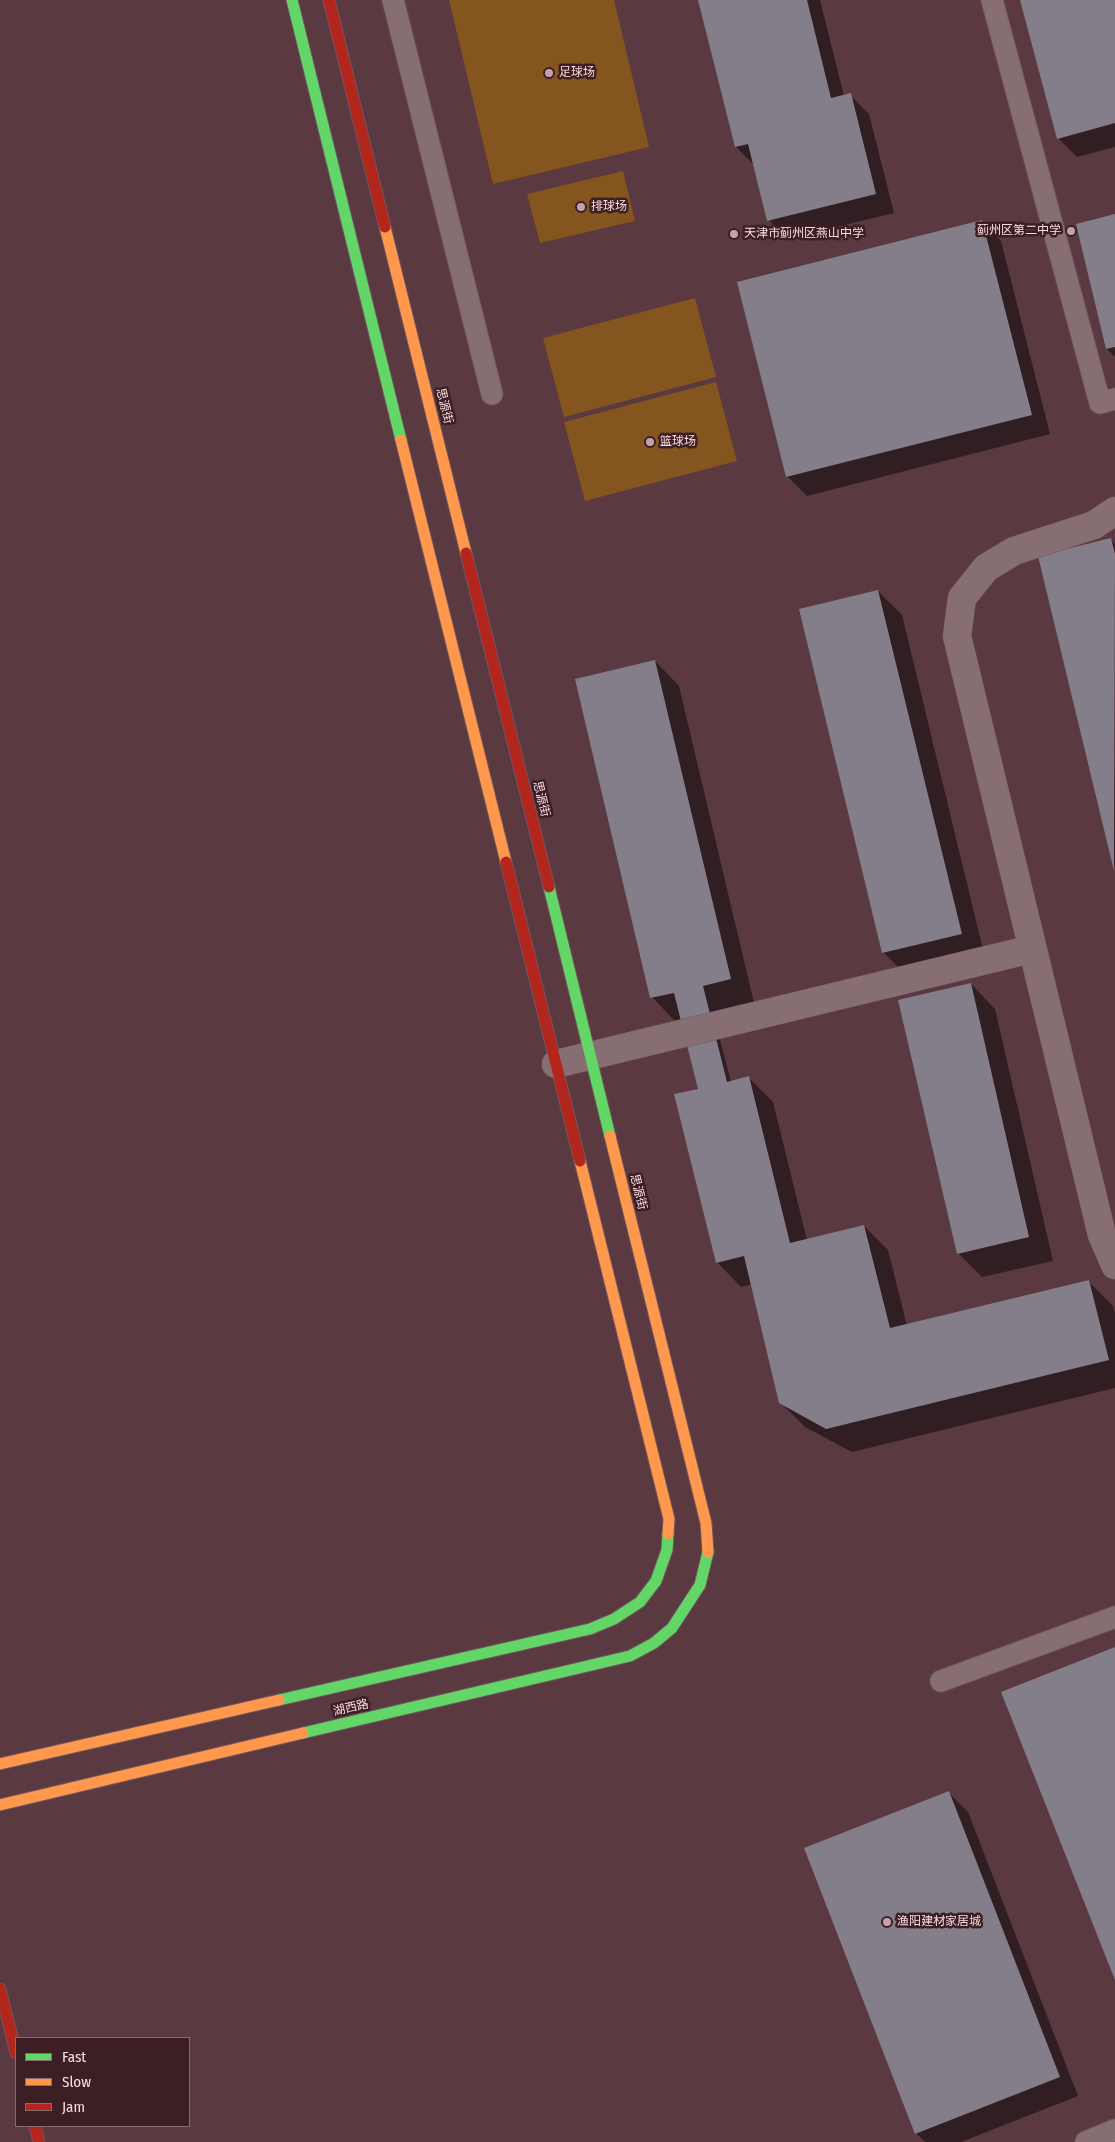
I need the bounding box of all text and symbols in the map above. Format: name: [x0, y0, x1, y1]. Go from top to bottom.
place label: 足球场: [559, 66, 595, 80]
marker: 足球场: [543, 67, 555, 79]
place label: 排球场: [591, 200, 627, 214]
marker: 排球场: [575, 201, 587, 213]
place label: 蓟州区第二中学: [977, 224, 1061, 238]
marker: 蓟州区第二中学: [1065, 225, 1077, 237]
place label: 天津市蓟州区燕山中学: [744, 227, 864, 241]
marker: 天津市蓟州区燕山中学: [728, 228, 740, 240]
street label: 思源街: [433, 387, 455, 425]
place label: 篮球场: [660, 435, 696, 449]
marker: 篮球场: [644, 436, 656, 448]
street label: 思源街: [530, 780, 552, 818]
street label: 思源街: [627, 1173, 649, 1211]
street label: 湖西路: [332, 1697, 370, 1719]
place label: 渔阳建材家居城: [897, 1915, 981, 1929]
marker: 渔阳建材家居城: [881, 1916, 893, 1928]
legend: [15, 2037, 190, 2127]
text: Fast: [62, 2048, 86, 2066]
text: Slow: [62, 2073, 91, 2091]
text: Jam: [62, 2098, 85, 2116]

